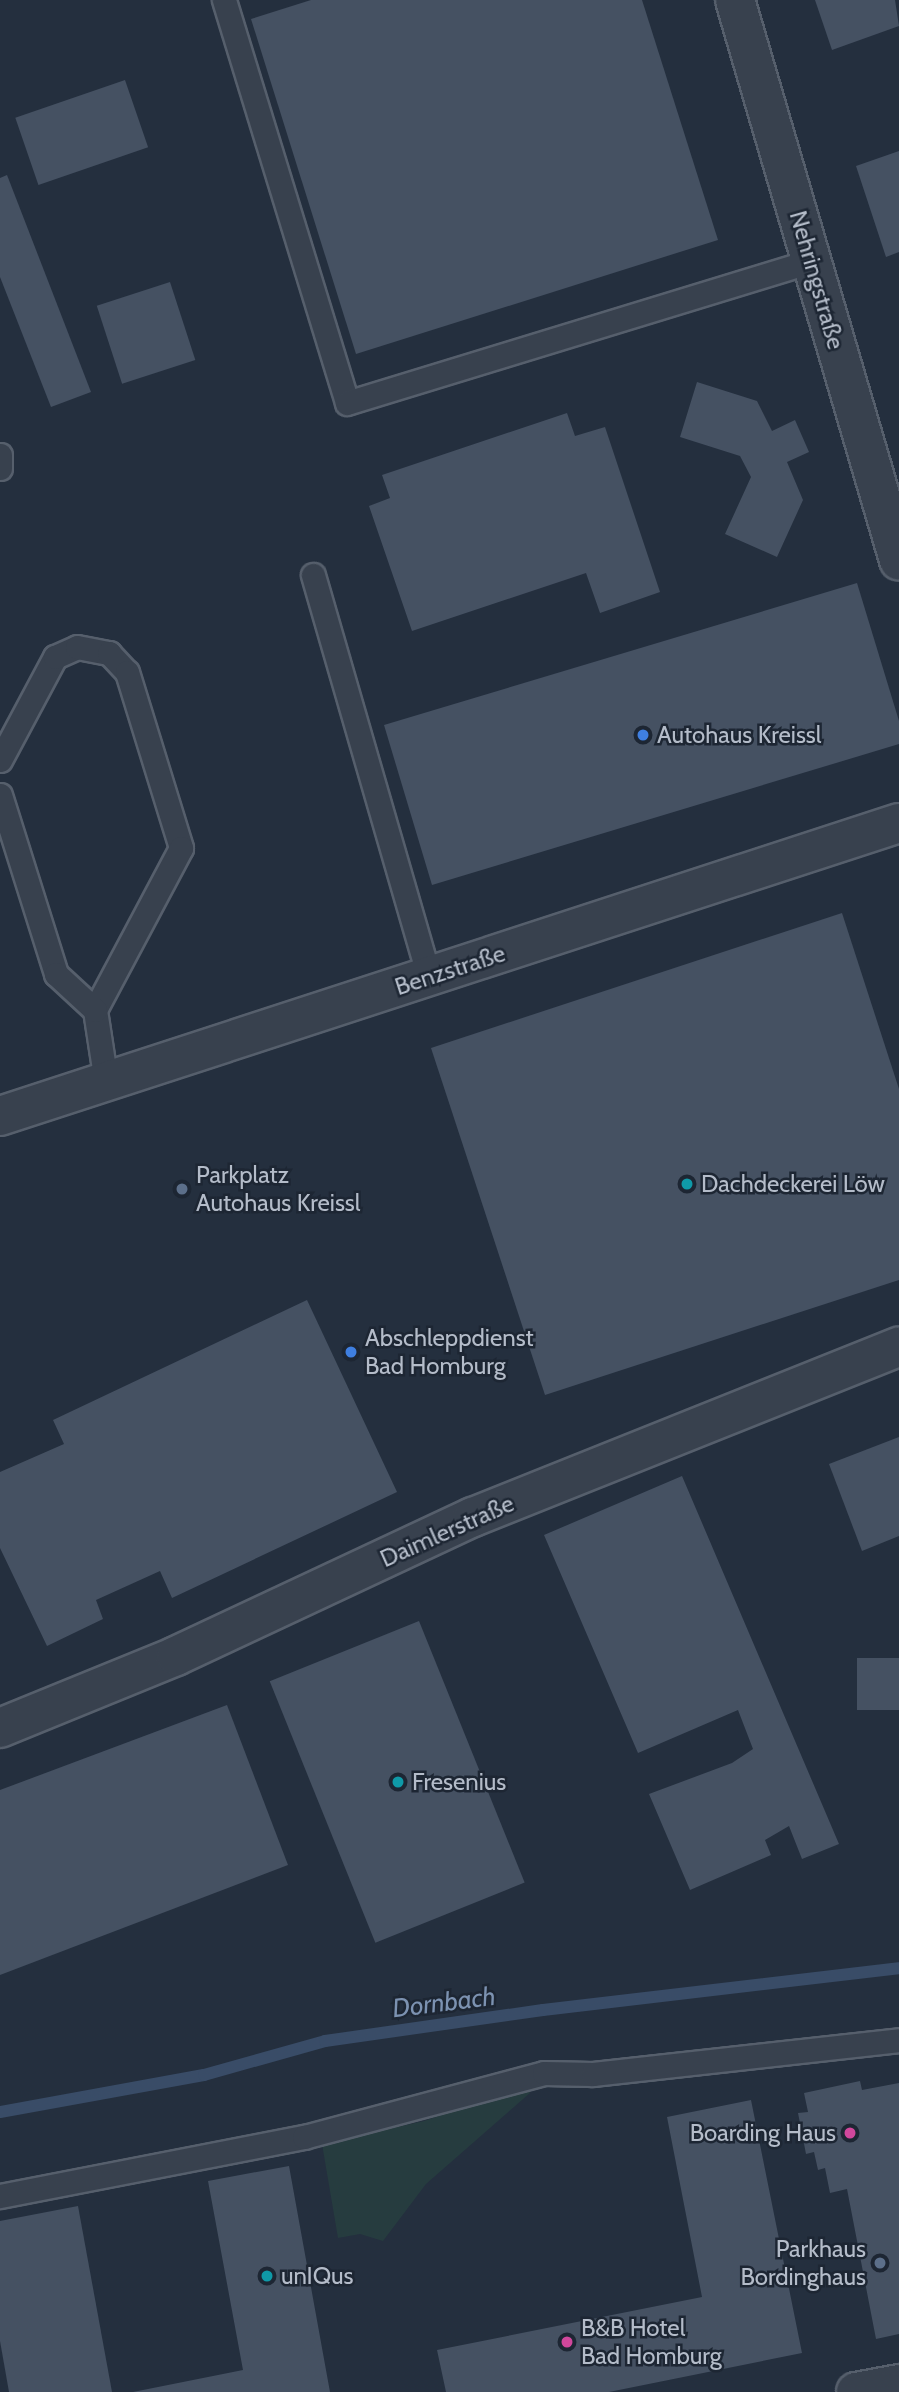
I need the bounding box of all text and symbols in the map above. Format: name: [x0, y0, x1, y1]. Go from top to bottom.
street label: Nehringstraße: [783, 207, 851, 353]
place label: Autohaus Kreissl: [657, 721, 821, 749]
marker: Autohaus Kreissl: [635, 727, 651, 743]
street label: Benzstraße: [391, 939, 509, 1001]
place label: Parkplatz Autohaus Kreissl: [196, 1161, 360, 1217]
place label: Dachdeckerei Löw: [701, 1170, 885, 1198]
marker: Dachdeckerei Löw: [679, 1176, 695, 1192]
marker: Parkplatz Autohaus Kreissl: [174, 1181, 190, 1197]
place label: Abschleppdienst Bad Homburg: [365, 1324, 534, 1380]
marker: Abschleppdienst Bad Homburg: [343, 1344, 359, 1360]
street label: Daimlerstraße: [376, 1489, 518, 1573]
place label: Fresenius: [412, 1768, 506, 1796]
marker: Fresenius: [390, 1774, 406, 1790]
water label: Dornbach: [391, 1981, 497, 2025]
place label: Boarding Haus: [690, 2119, 836, 2147]
marker: Boarding Haus: [842, 2125, 858, 2141]
place label: Parkhaus Bordinghaus: [740, 2235, 866, 2291]
marker: Parkhaus Bordinghaus: [872, 2255, 888, 2271]
place label: unIQus: [281, 2262, 354, 2290]
marker: unIQus: [259, 2268, 275, 2284]
place label: B&B Hotel Bad Homburg: [581, 2314, 722, 2370]
marker: B&B Hotel Bad Homburg: [559, 2334, 575, 2350]

